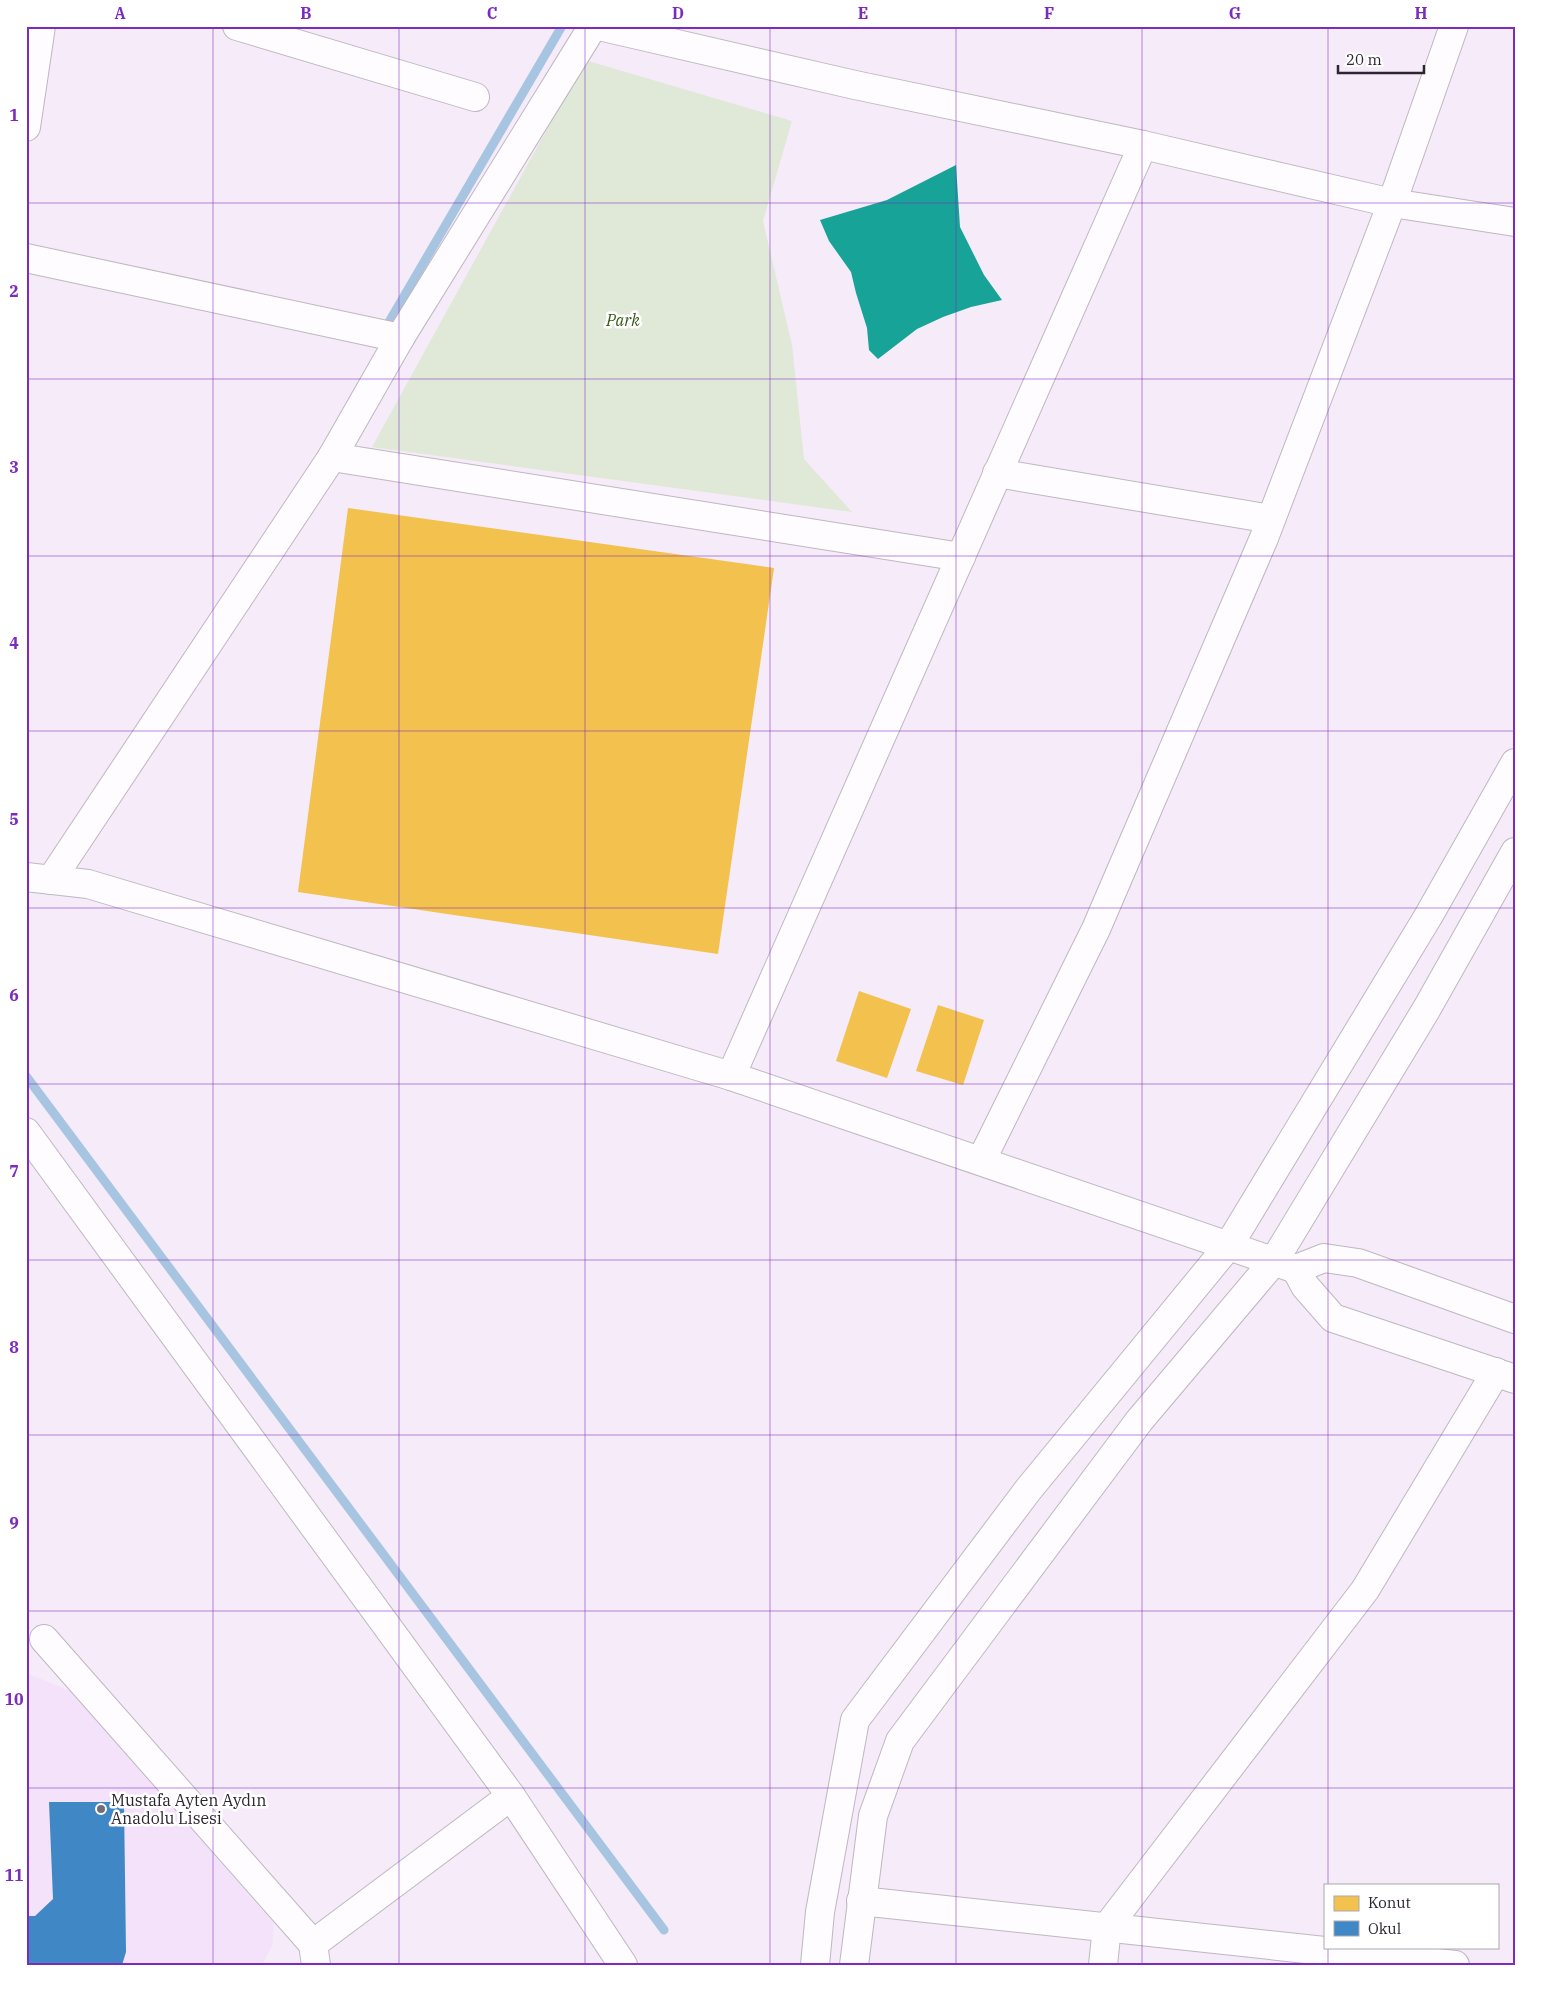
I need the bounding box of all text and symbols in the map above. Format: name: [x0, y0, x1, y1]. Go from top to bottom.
text: A: [114, 3, 126, 23]
text: B: [300, 3, 312, 23]
text: C: [487, 3, 497, 23]
text: D: [672, 3, 684, 23]
text: E: [858, 3, 868, 23]
text: F: [1044, 3, 1054, 23]
text: G: [1229, 3, 1241, 23]
text: H: [1415, 3, 1428, 23]
scale bar: [1338, 42, 1425, 74]
text: 20 m: [1346, 50, 1382, 69]
text: 1: [9, 105, 19, 125]
text: 2: [9, 281, 19, 301]
park label: Park: [605, 310, 640, 330]
text: 3: [9, 457, 19, 477]
text: 4: [9, 633, 19, 653]
text: 5: [9, 809, 19, 829]
text: 6: [9, 985, 19, 1005]
text: 7: [9, 1161, 19, 1181]
text: 8: [9, 1337, 19, 1357]
text: 9: [9, 1513, 19, 1533]
text: 10: [4, 1689, 24, 1709]
place label: Mustafa Ayten Aydın Anadolu Lisesi: [111, 1790, 266, 1828]
marker: Mustafa Ayten Aydın Anadolu Lisesi: [95, 1803, 107, 1815]
text: 11: [4, 1865, 24, 1885]
legend: [1324, 1884, 1498, 1948]
text: Konut: [1368, 1893, 1411, 1912]
text: Okul: [1368, 1919, 1401, 1938]

